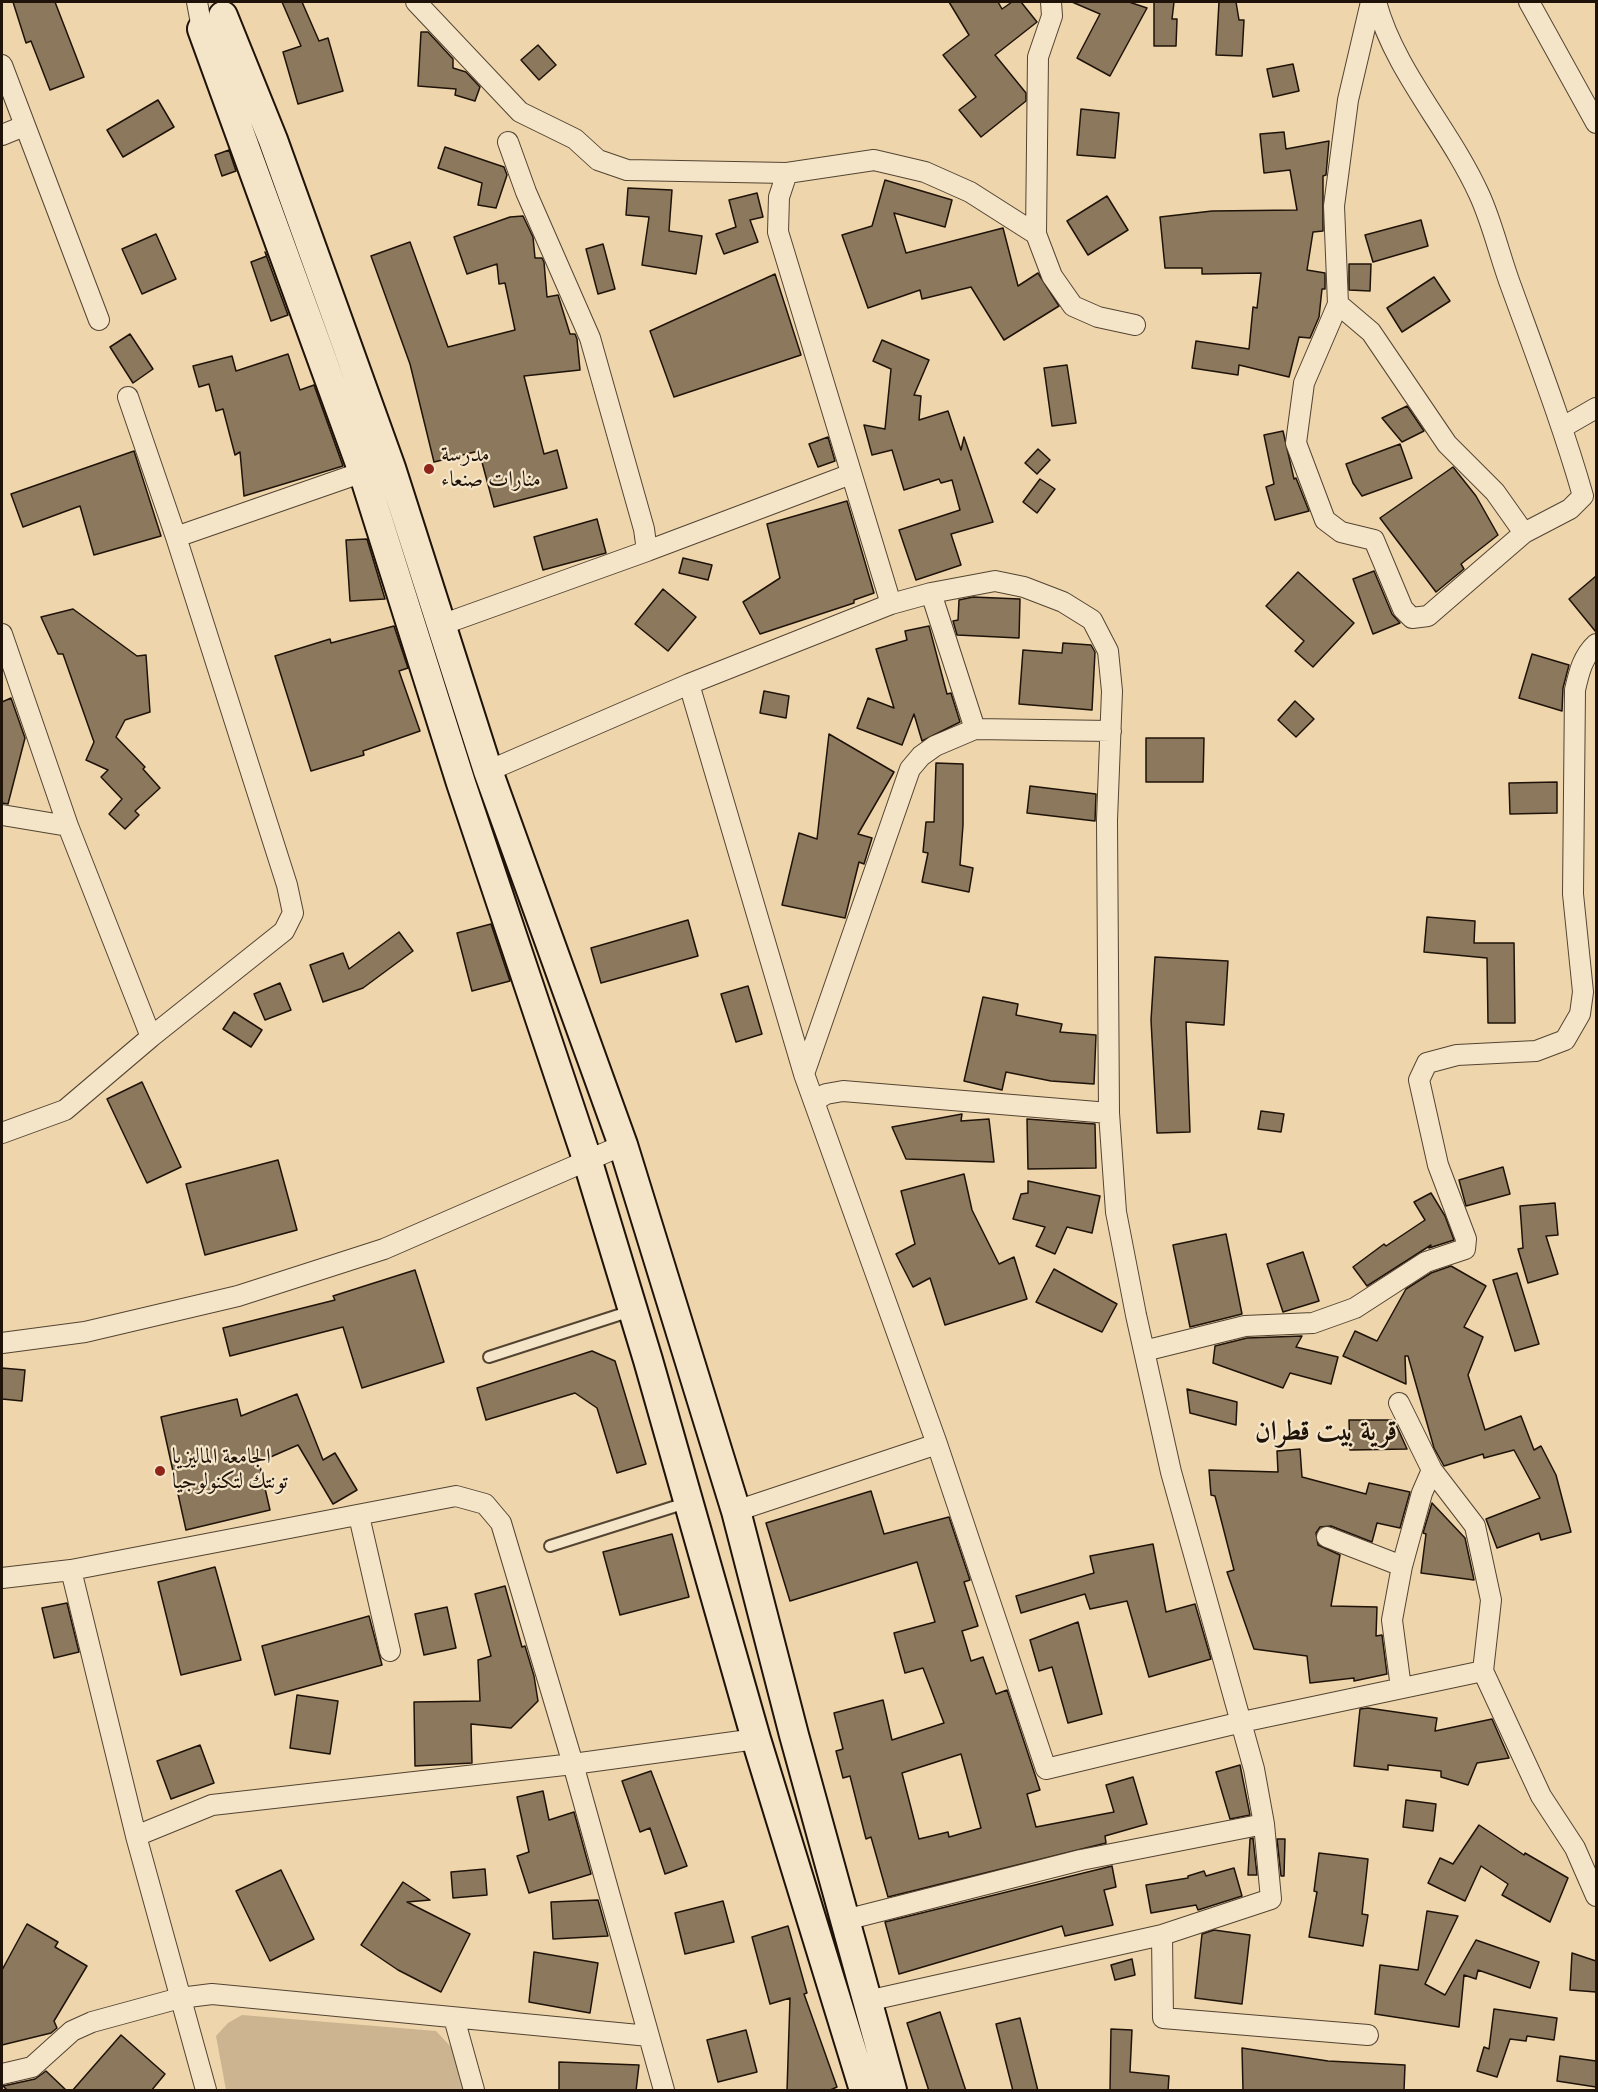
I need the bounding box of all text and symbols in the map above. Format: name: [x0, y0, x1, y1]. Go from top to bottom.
place label: مدرسة منارات صنعاء: [441, 443, 541, 494]
marker: مدرسة منارات صنعاء: [422, 462, 436, 476]
district label: قرية بيت قطران: [1255, 1417, 1397, 1451]
place label: الجامعة الماليزيا تونتك لتكنولوجيا: [172, 1445, 288, 1496]
marker: الجامعة الماليزيا تونتك لتكنولوجيا: [153, 1464, 167, 1478]

